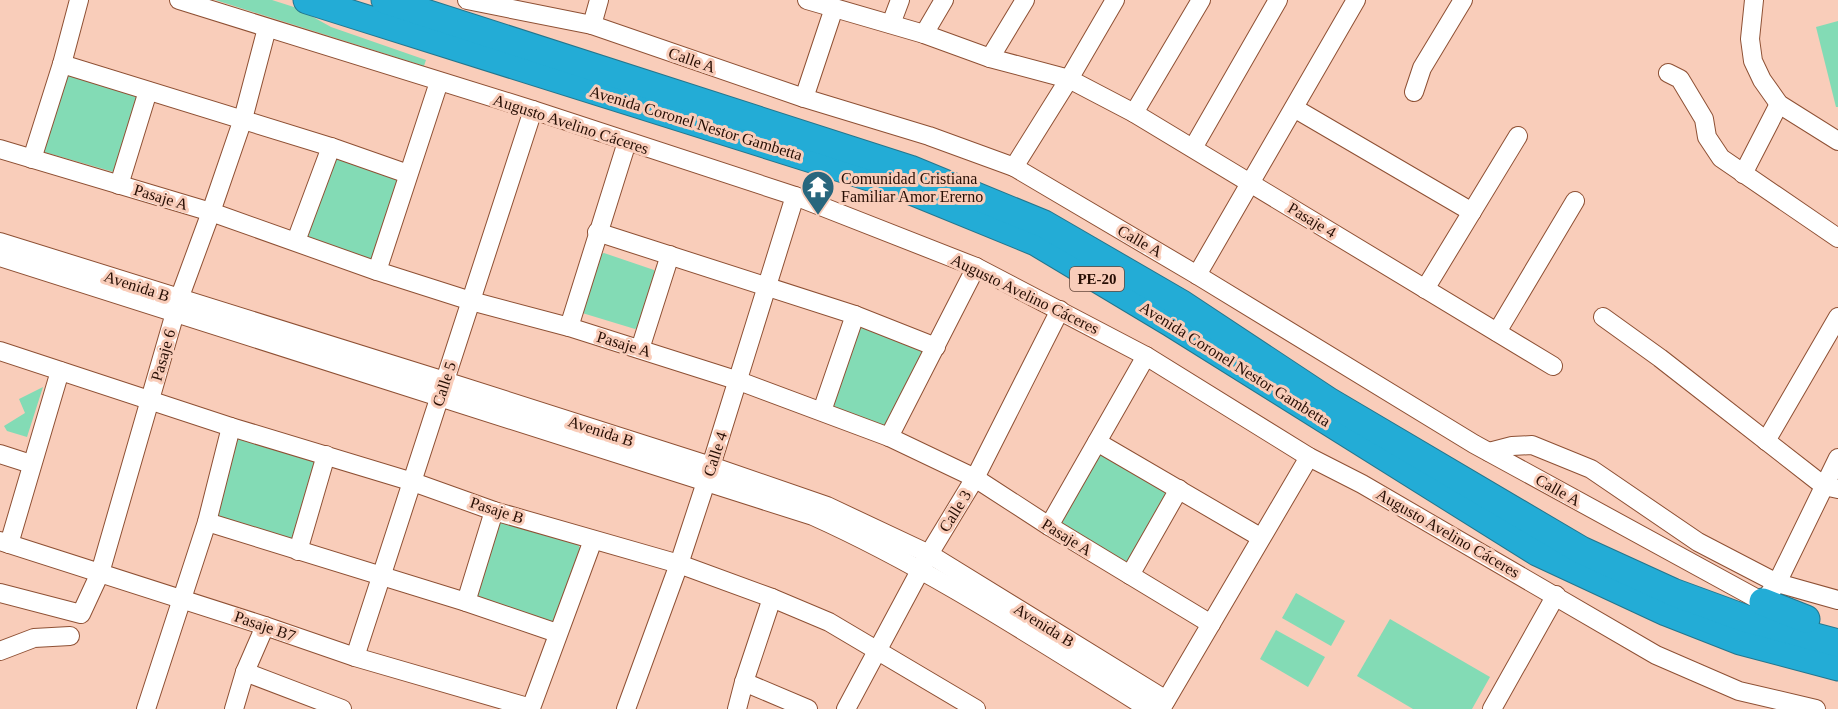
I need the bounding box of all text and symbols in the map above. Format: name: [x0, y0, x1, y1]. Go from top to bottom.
street label: Calle A: [666, 44, 718, 76]
street label: Avenida Coronel Nestor Gambetta: [588, 83, 804, 163]
street label: Augusto Avelino Cáceres: [491, 91, 651, 158]
temple icon: Comunidad Cristiana Familiar Amor Ererno: [800, 169, 836, 216]
place label: Comunidad Cristiana Familiar Amor Ererno: [841, 170, 983, 205]
street label: Pasaje A: [132, 181, 190, 214]
street label: Pasaje 4: [1284, 199, 1339, 242]
street label: Calle A: [1115, 222, 1166, 261]
street label: Augusto Avelino Cáceres: [948, 251, 1102, 338]
street label: Avenida B: [102, 267, 172, 305]
road number: PE-20: [1070, 267, 1124, 291]
street label: Avenida Coronel Nestor Gambetta: [1137, 298, 1333, 430]
street label: Pasaje 6: [148, 327, 179, 383]
street label: Pasaje A: [595, 328, 653, 361]
street label: Calle 5: [429, 360, 459, 408]
street label: Avenida B: [566, 412, 636, 450]
street label: Calle 4: [700, 430, 730, 478]
street label: Calle A: [1533, 471, 1584, 509]
street label: Augusto Avelino Cáceres: [1373, 485, 1523, 582]
street label: Calle 3: [936, 487, 974, 535]
street label: Pasaje B: [468, 493, 526, 528]
street label: Pasaje A: [1038, 515, 1095, 560]
street label: Avenida B: [1011, 600, 1077, 650]
street label: Pasaje B7: [232, 608, 298, 645]

